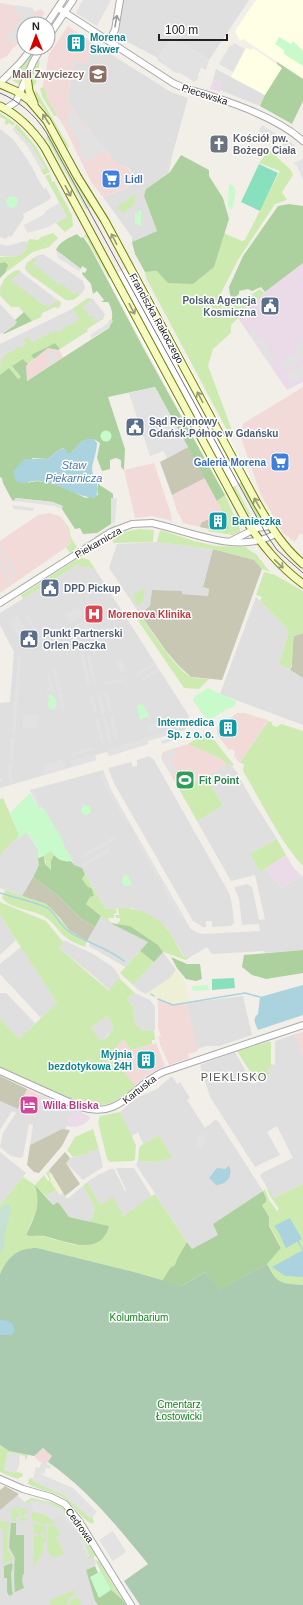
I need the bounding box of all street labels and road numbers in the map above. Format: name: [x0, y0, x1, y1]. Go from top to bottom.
street label: Piecewska: [180, 82, 230, 107]
street label: Franciszka Rakoczego: [127, 271, 186, 366]
street label: Piekarnicza: [73, 525, 124, 560]
street label: Kartuska: [120, 1073, 159, 1106]
street label: Cedrowa: [63, 1506, 96, 1545]

